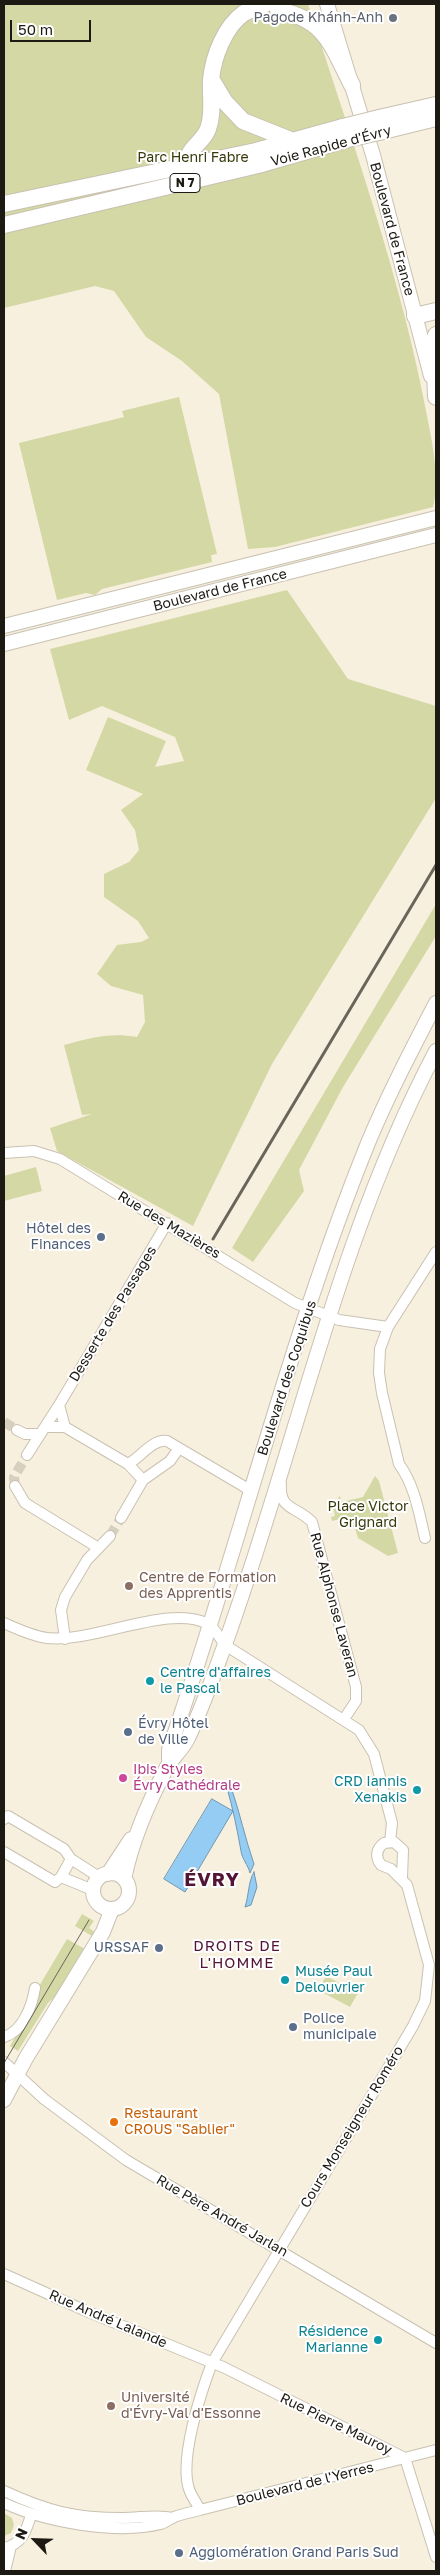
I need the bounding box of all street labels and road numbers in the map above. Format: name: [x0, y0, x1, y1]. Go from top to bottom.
street label: Voie Rapide d'Évry: [269, 122, 393, 170]
street label: Boulevard de France: [366, 160, 418, 298]
road number: N 7: [170, 174, 200, 192]
street label: Boulevard de France: [151, 565, 289, 615]
street label: Rue des Mazières: [115, 1188, 223, 1262]
street label: Desserte des Passages: [66, 1243, 160, 1385]
street label: Boulevard des Coquibus: [254, 1298, 320, 1458]
street label: Rue Alphonse Laveran: [307, 1531, 361, 1679]
street label: Cours Monseigneur Roméro: [297, 2043, 407, 2211]
street label: Rue Père André Jarlan: [153, 2171, 291, 2261]
street label: Rue André Lalande: [46, 2287, 170, 2351]
street label: Rue Pierre Mauroy: [277, 2390, 395, 2458]
street label: Boulevard de l'Yerres: [235, 2459, 375, 2509]

